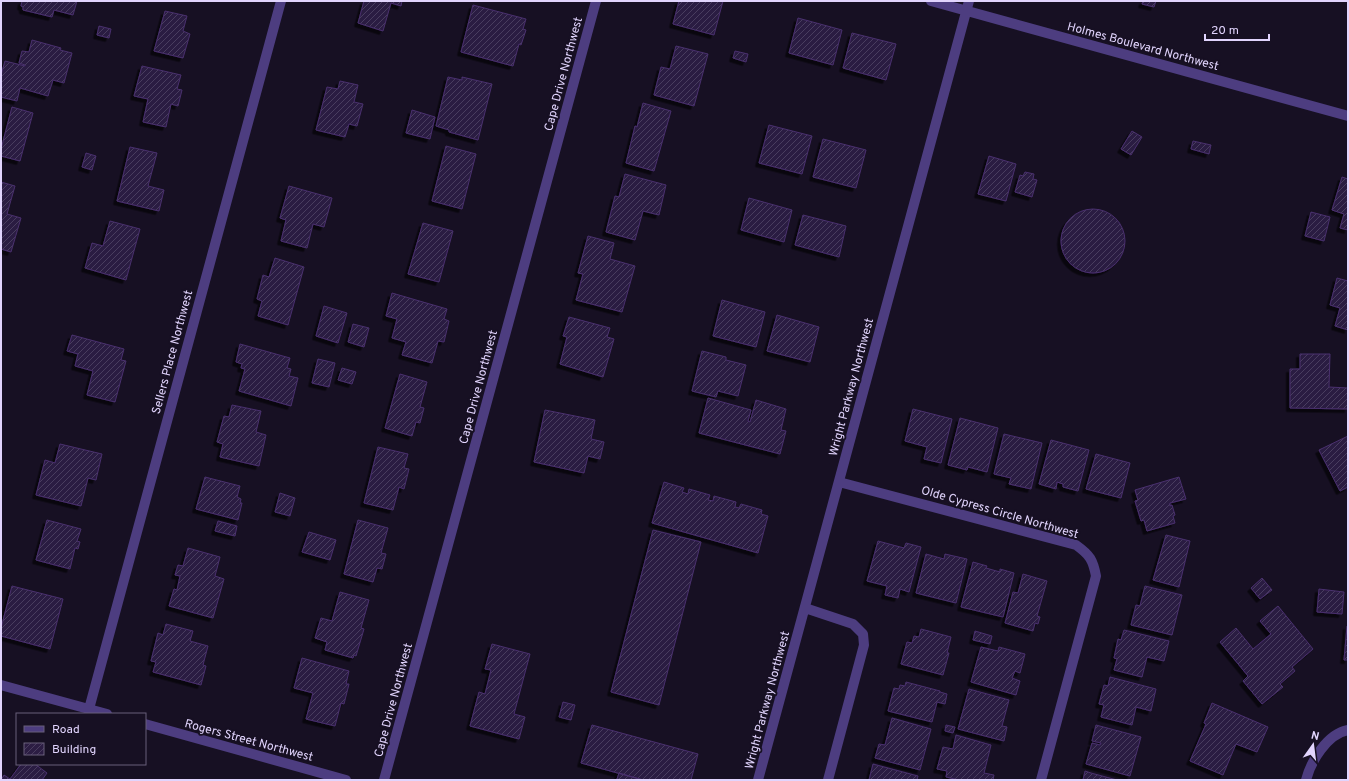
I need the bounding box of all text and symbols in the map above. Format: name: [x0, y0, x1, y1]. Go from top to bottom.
street label: Cape Drive Northwest: [541, 15, 587, 133]
scale bar: [1205, 16, 1269, 42]
street label: Holmes Boulevard Northwest: [1065, 19, 1220, 75]
text: 20 m: [1211, 23, 1239, 39]
street label: Sellers Place Northwest: [149, 289, 197, 416]
street label: Wright Parkway Northwest: [826, 317, 878, 458]
street label: Cape Drive Northwest: [456, 328, 502, 446]
street label: Olde Cypress Circle Northwest: [919, 483, 1080, 543]
street label: Wright Parkway Northwest: [742, 630, 794, 771]
street label: Cape Drive Northwest: [371, 641, 417, 759]
legend: [16, 713, 146, 765]
street label: Rogers Street Northwest: [183, 716, 315, 766]
text: Road: [52, 722, 80, 738]
north arrow: [1293, 725, 1333, 765]
text: N: [1310, 729, 1321, 744]
text: Building: [52, 742, 96, 758]

